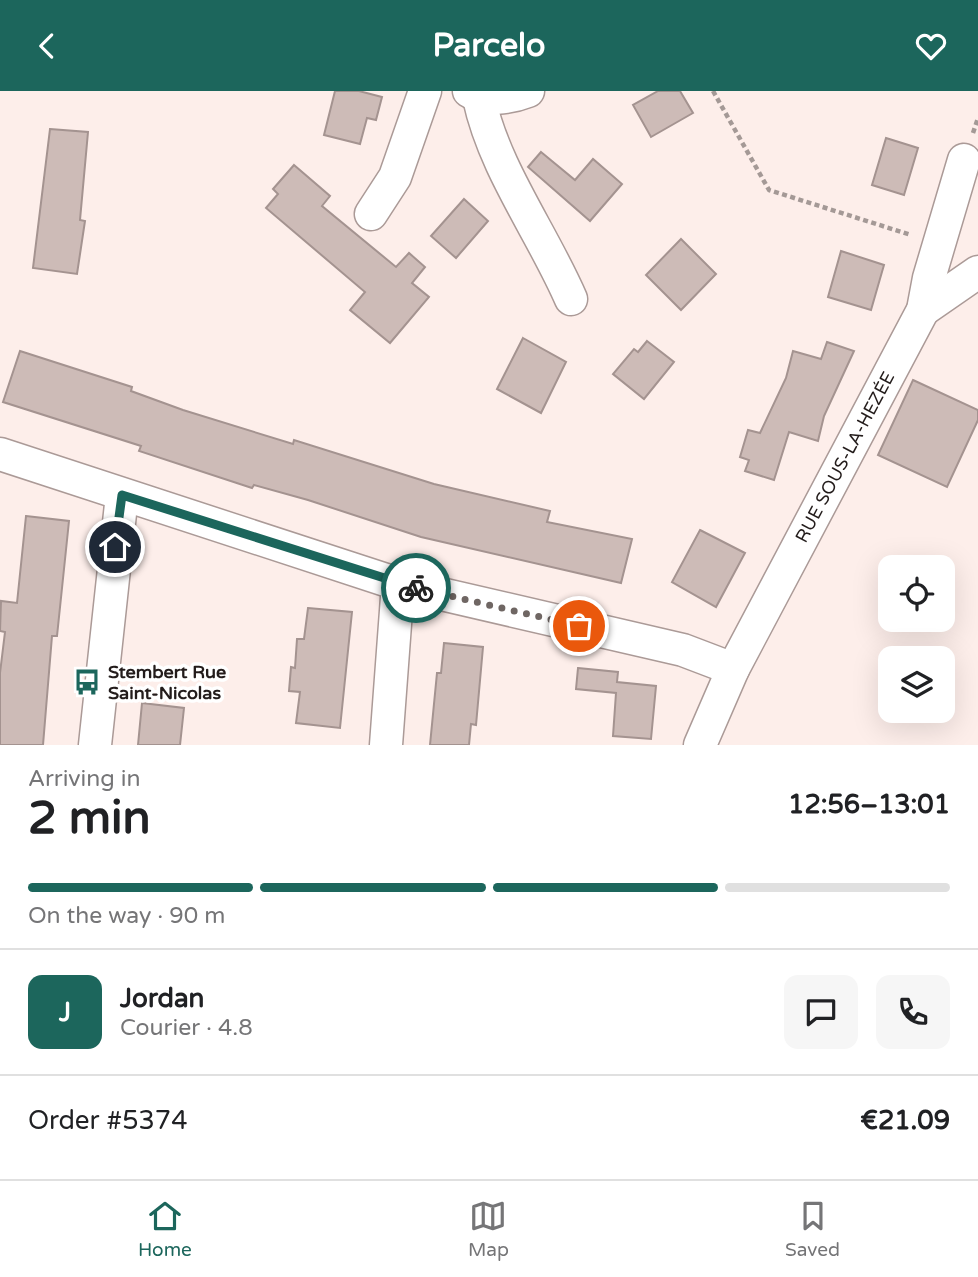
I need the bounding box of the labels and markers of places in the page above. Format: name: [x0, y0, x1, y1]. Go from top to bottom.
pin: [85, 517, 145, 577]
pin: [549, 596, 609, 656]
place label: Stembert Rue Saint-Nicolas: [108, 661, 226, 704]
bus stop icon: Stembert Rue Saint-Nicolas: [72, 667, 102, 697]

